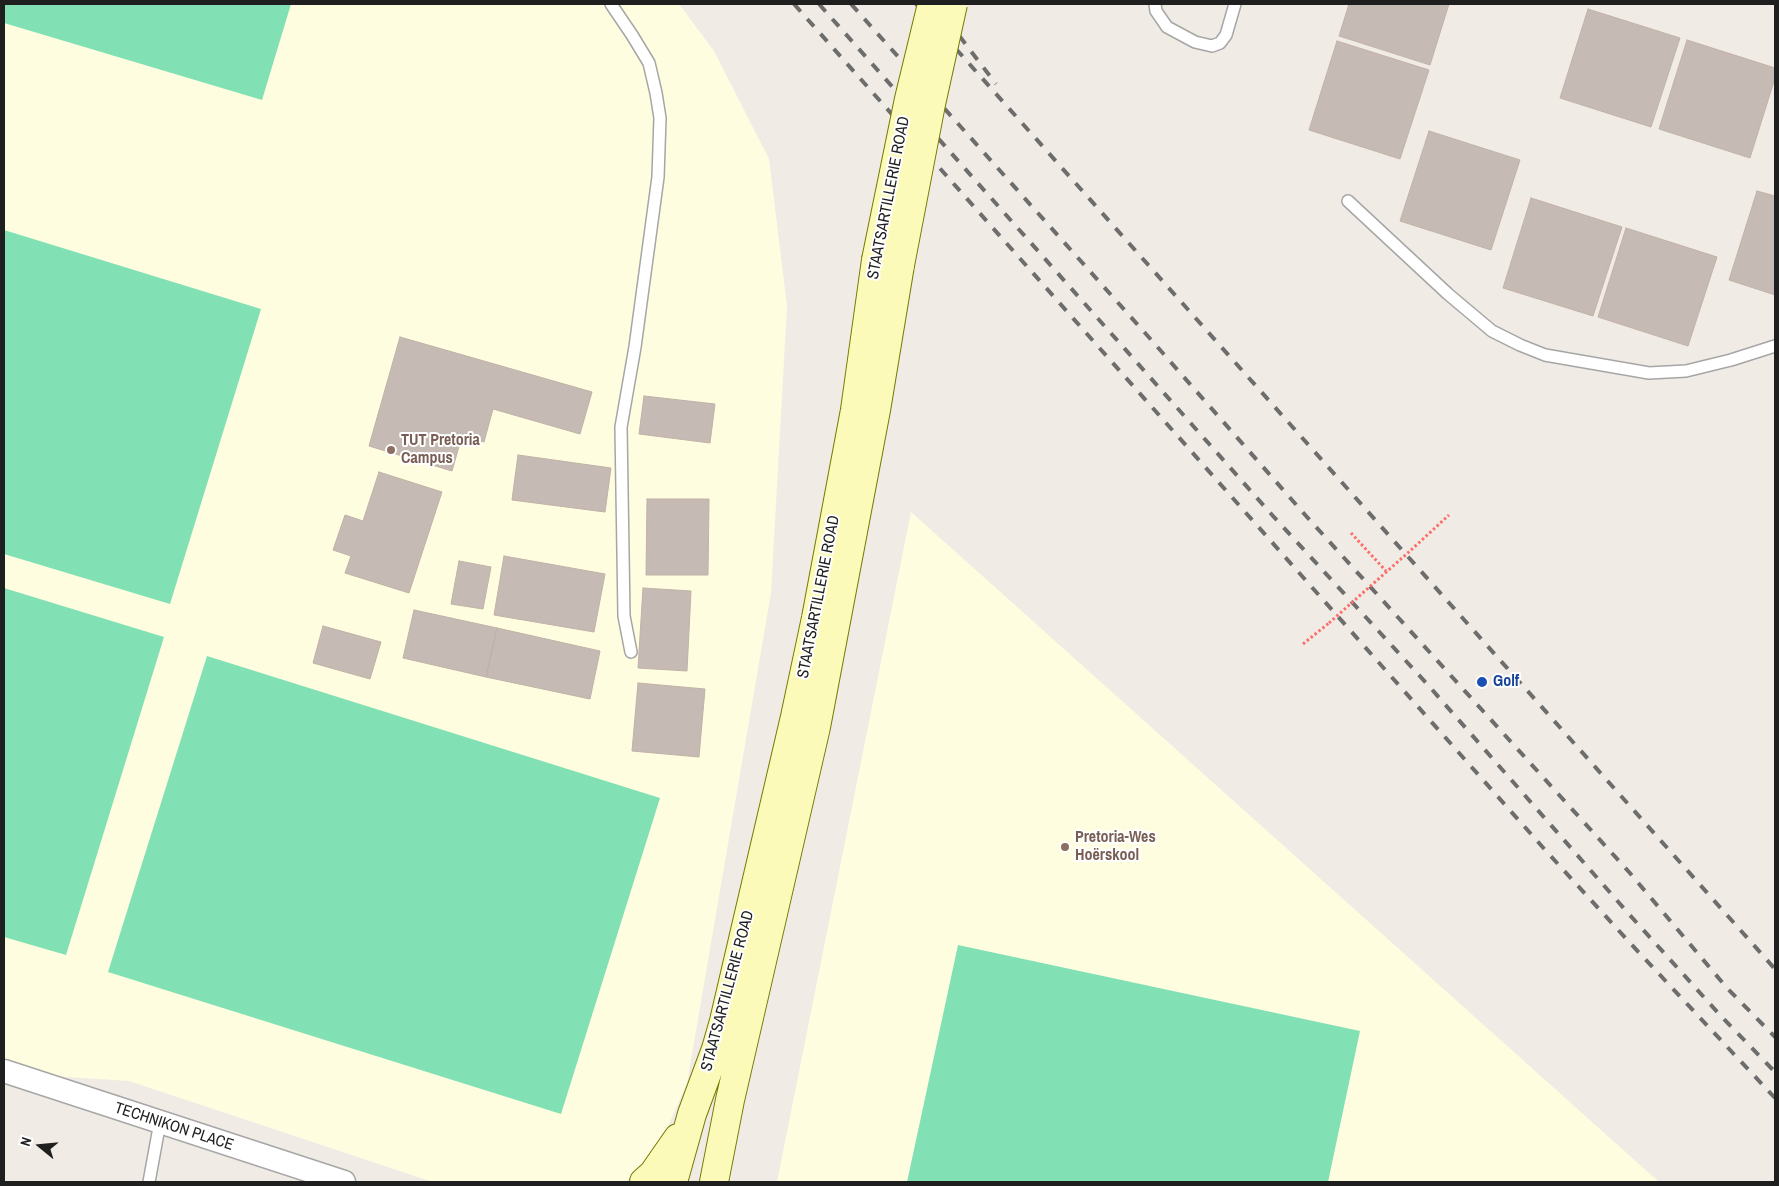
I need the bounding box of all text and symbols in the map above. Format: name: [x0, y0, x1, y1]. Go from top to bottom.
street label: STAATSARTILLERIE ROAD: [864, 115, 914, 281]
place label: TUT Pretoria Campus: [401, 431, 480, 469]
marker: TUT Pretoria Campus: [385, 444, 397, 456]
street label: STAATSARTILLERIE ROAD: [794, 514, 844, 680]
place label: Golf: [1493, 672, 1519, 692]
marker: Golf: [1475, 675, 1489, 689]
place label: Pretoria-Wes Hoërskool: [1075, 828, 1156, 866]
marker: Pretoria-Wes Hoërskool: [1059, 841, 1071, 853]
street label: STAATSARTILLERIE ROAD: [697, 909, 759, 1073]
street label: TECHNIKON PLACE: [112, 1099, 236, 1155]
north arrow: [15, 1121, 65, 1171]
text: N: [16, 1135, 35, 1148]

